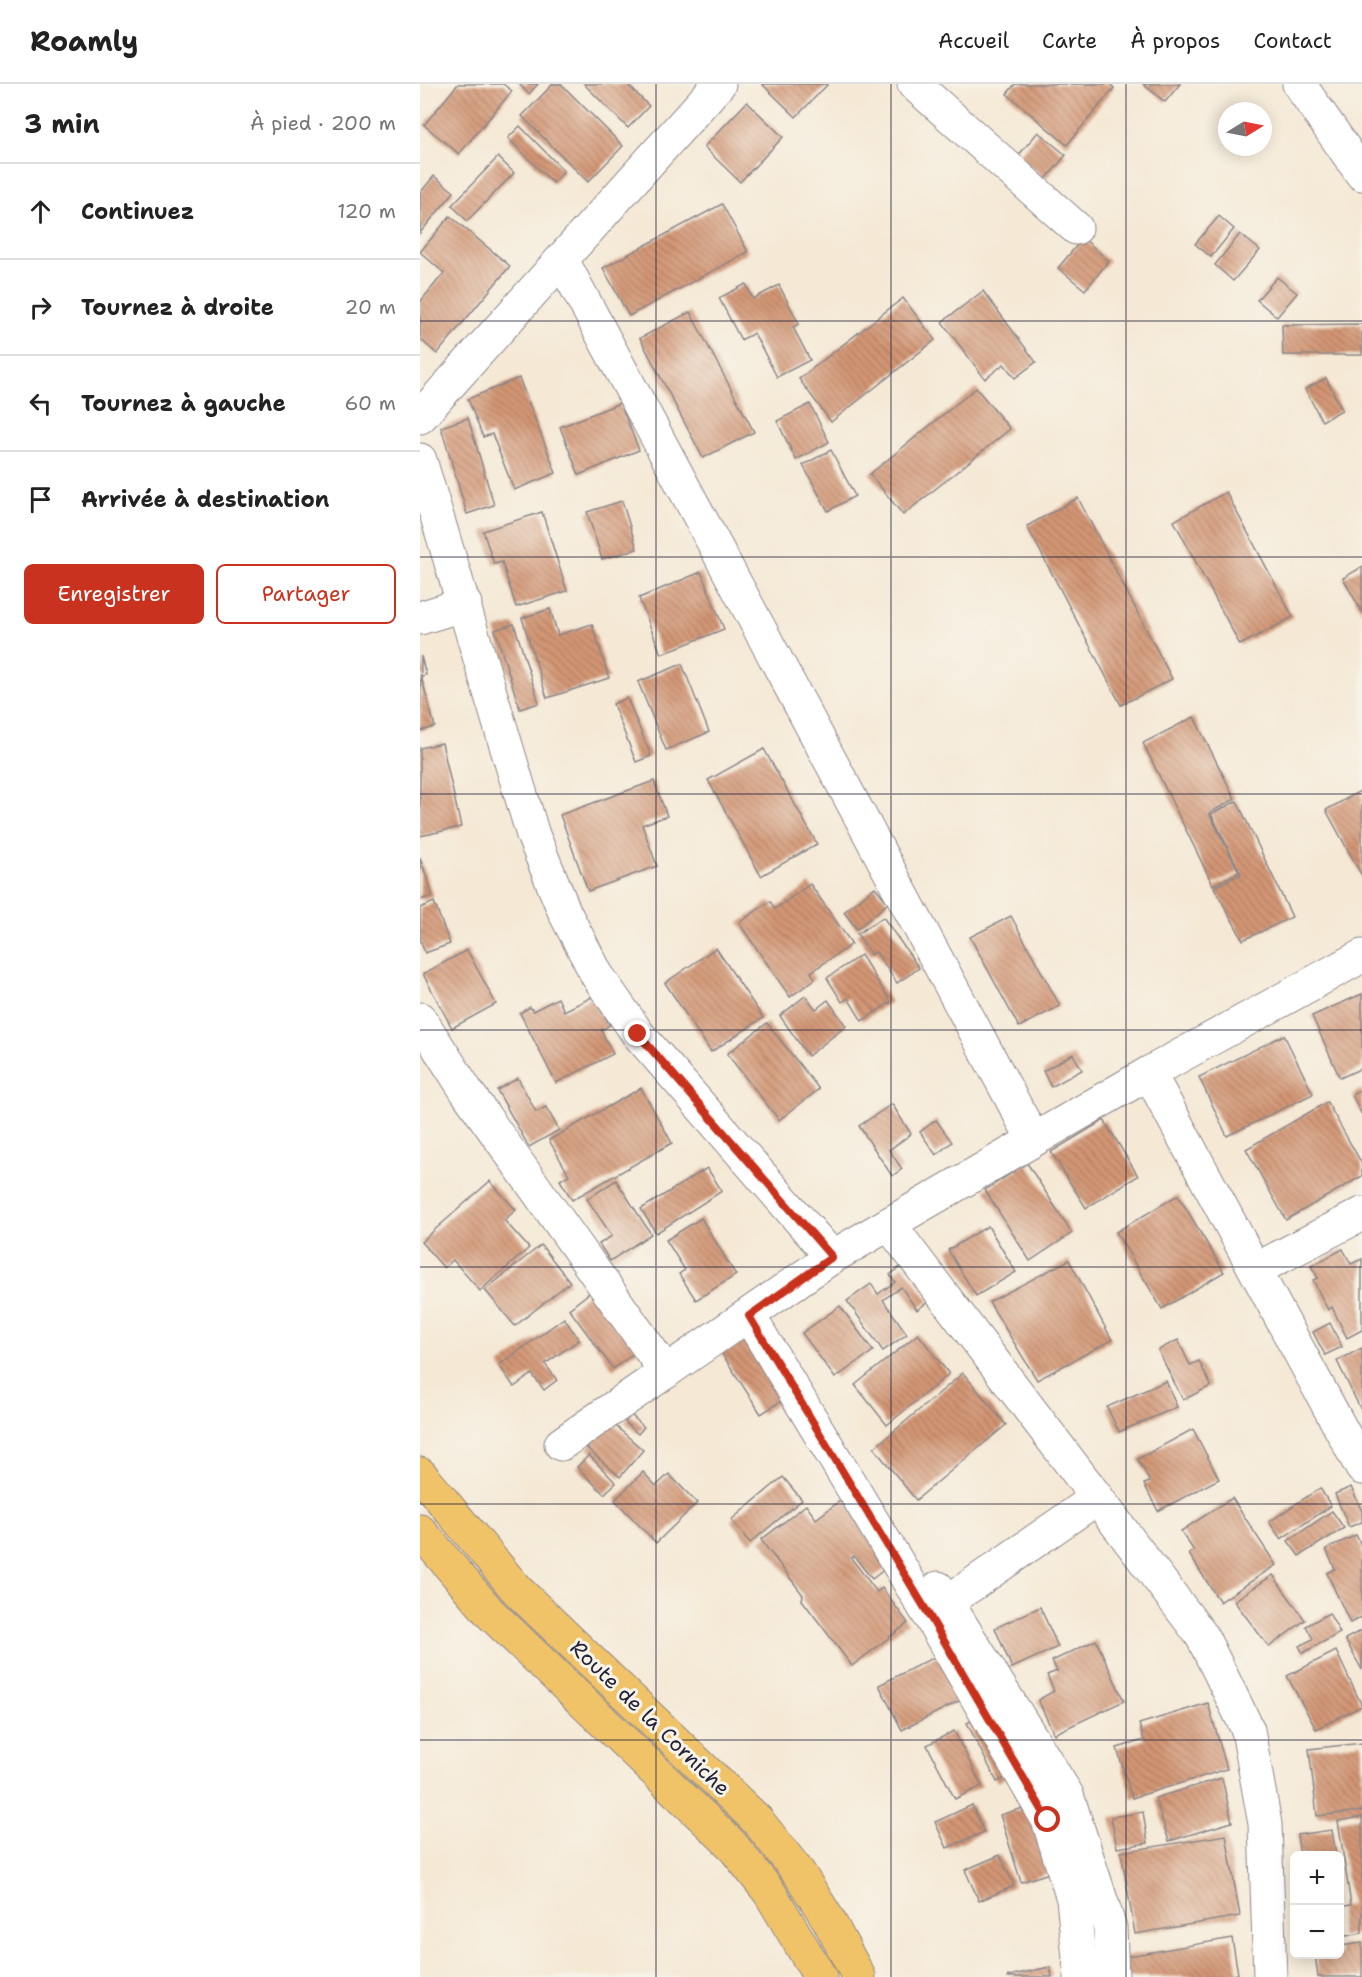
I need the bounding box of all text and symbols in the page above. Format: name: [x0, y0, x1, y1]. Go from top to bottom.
text: Roamly: [30, 22, 138, 60]
text: Accueil: [938, 27, 1009, 55]
text: Carte: [1042, 27, 1097, 55]
text: À propos: [1130, 27, 1220, 55]
text: Contact: [1253, 27, 1332, 55]
north arrow: [1218, 102, 1272, 156]
text: 3 min: [24, 106, 100, 141]
text: À pied · 200 m: [250, 110, 396, 136]
icon: ahead: [24, 195, 57, 228]
text: Continuez: [81, 197, 194, 226]
text: 120 m: [337, 198, 396, 224]
icon: right: [24, 291, 57, 324]
text: Tournez à droite: [81, 293, 274, 322]
text: 20 m: [345, 294, 396, 320]
icon: left: [24, 387, 57, 420]
text: Tournez à gauche: [81, 389, 286, 418]
text: 60 m: [344, 390, 396, 416]
icon: arrive: [24, 483, 57, 516]
text: Arrivée à destination: [81, 485, 329, 514]
button: Enregistrer: [24, 564, 204, 624]
button: Partager: [216, 564, 396, 624]
route end: [624, 1020, 650, 1046]
street label: Route de la Corniche: [564, 1634, 736, 1802]
route start: [1034, 1806, 1060, 1832]
map controls: [1290, 1851, 1344, 1959]
button: +: [1290, 1851, 1344, 1905]
button: −: [1290, 1905, 1344, 1959]

